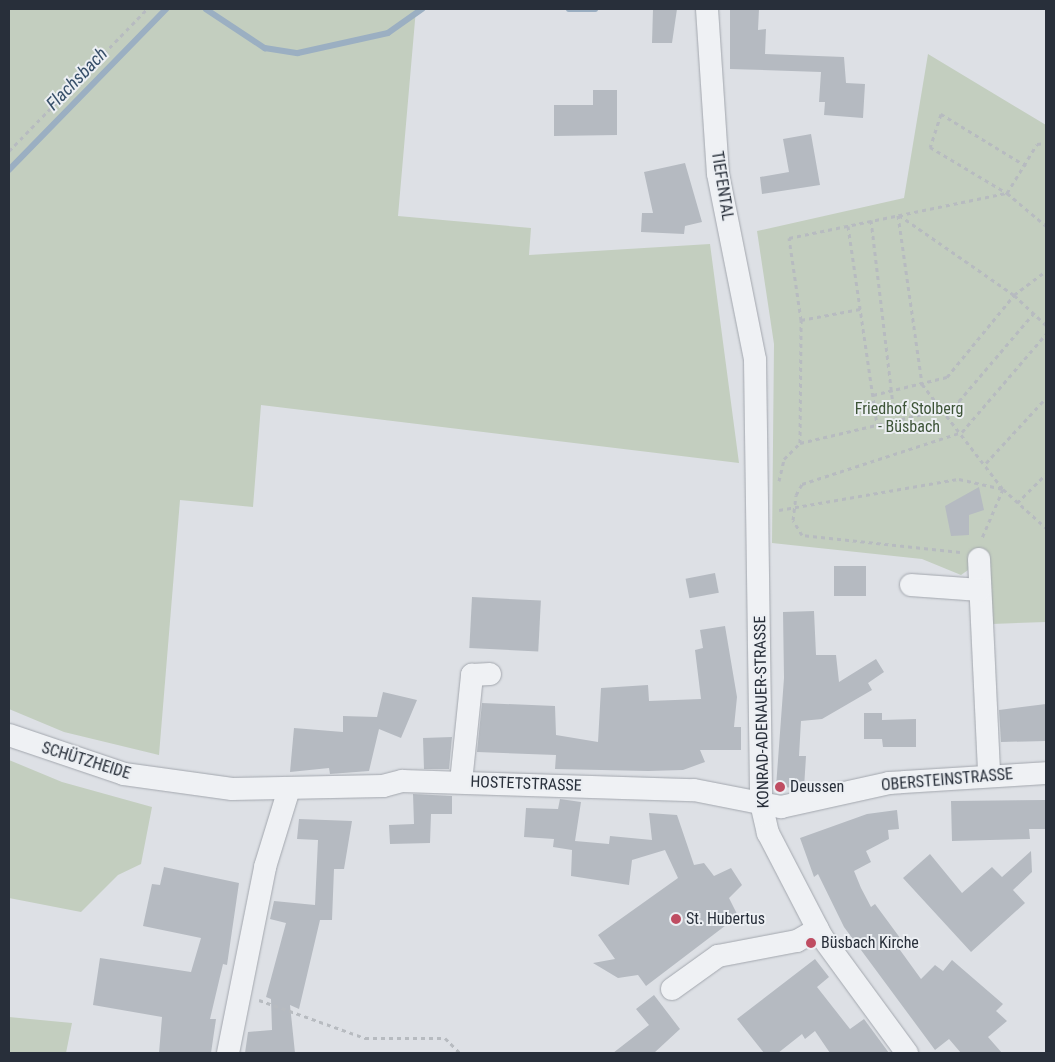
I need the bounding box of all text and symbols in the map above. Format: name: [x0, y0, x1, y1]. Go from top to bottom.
water label: Flachsbach: [42, 43, 112, 115]
street label: TIEFENTAL: [707, 150, 737, 222]
park label: Friedhof Stolberg - Büsbach: [855, 399, 963, 437]
street label: KONRAD-ADENAUER-STRASSE: [751, 616, 773, 808]
street label: SCHÜTZHEIDE: [39, 738, 133, 784]
street label: OBERSTEINSTRASSE: [880, 765, 1014, 795]
street label: HOSTETSTRASSE: [470, 772, 582, 796]
place label: Deussen: [790, 777, 844, 797]
marker: Deussen: [774, 781, 786, 793]
place label: St. Hubertus: [686, 909, 765, 929]
marker: St. Hubertus: [670, 913, 682, 925]
place label: Büsbach Kirche: [821, 933, 919, 953]
marker: Büsbach Kirche: [805, 937, 817, 949]

